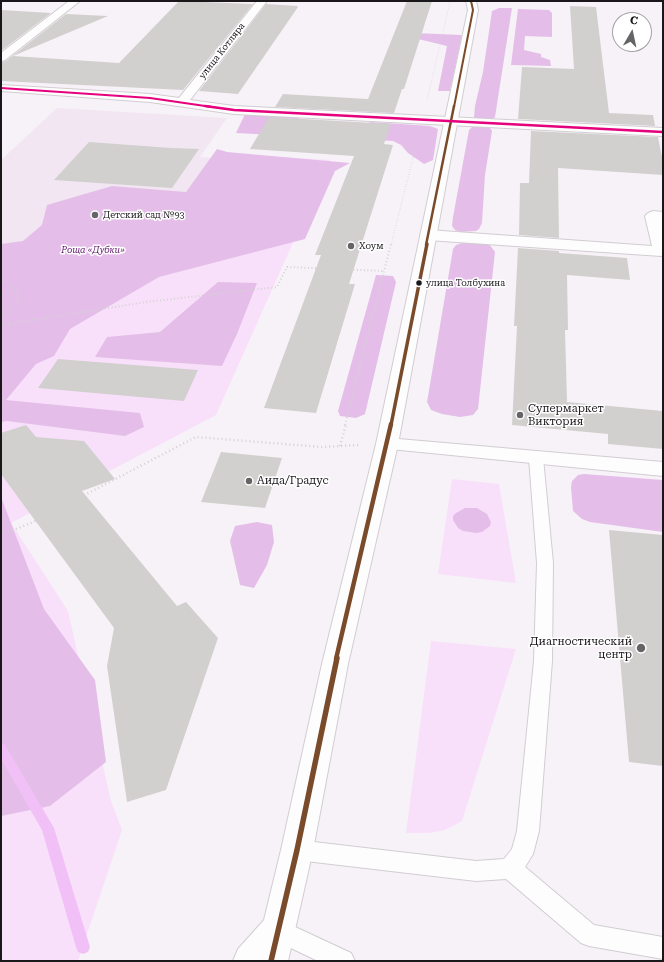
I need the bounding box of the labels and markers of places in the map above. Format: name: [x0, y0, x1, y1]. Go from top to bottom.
marker: Детский сад №93: [90, 210, 100, 220]
place label: Детский сад №93: [103, 210, 185, 220]
marker: Хоум: [346, 241, 356, 251]
place label: Хоум: [359, 241, 383, 251]
marker: улица Толбухина: [414, 278, 424, 288]
place label: улица Толбухина: [426, 278, 505, 288]
place label: Супермаркет Виктория: [528, 402, 604, 428]
marker: Супермаркет Виктория: [515, 410, 525, 420]
place label: Аида/Градус: [257, 474, 329, 488]
marker: Аида/Градус: [244, 476, 254, 486]
place label: Диагностический центр: [530, 635, 632, 661]
marker: Диагностический центр: [635, 642, 647, 654]

